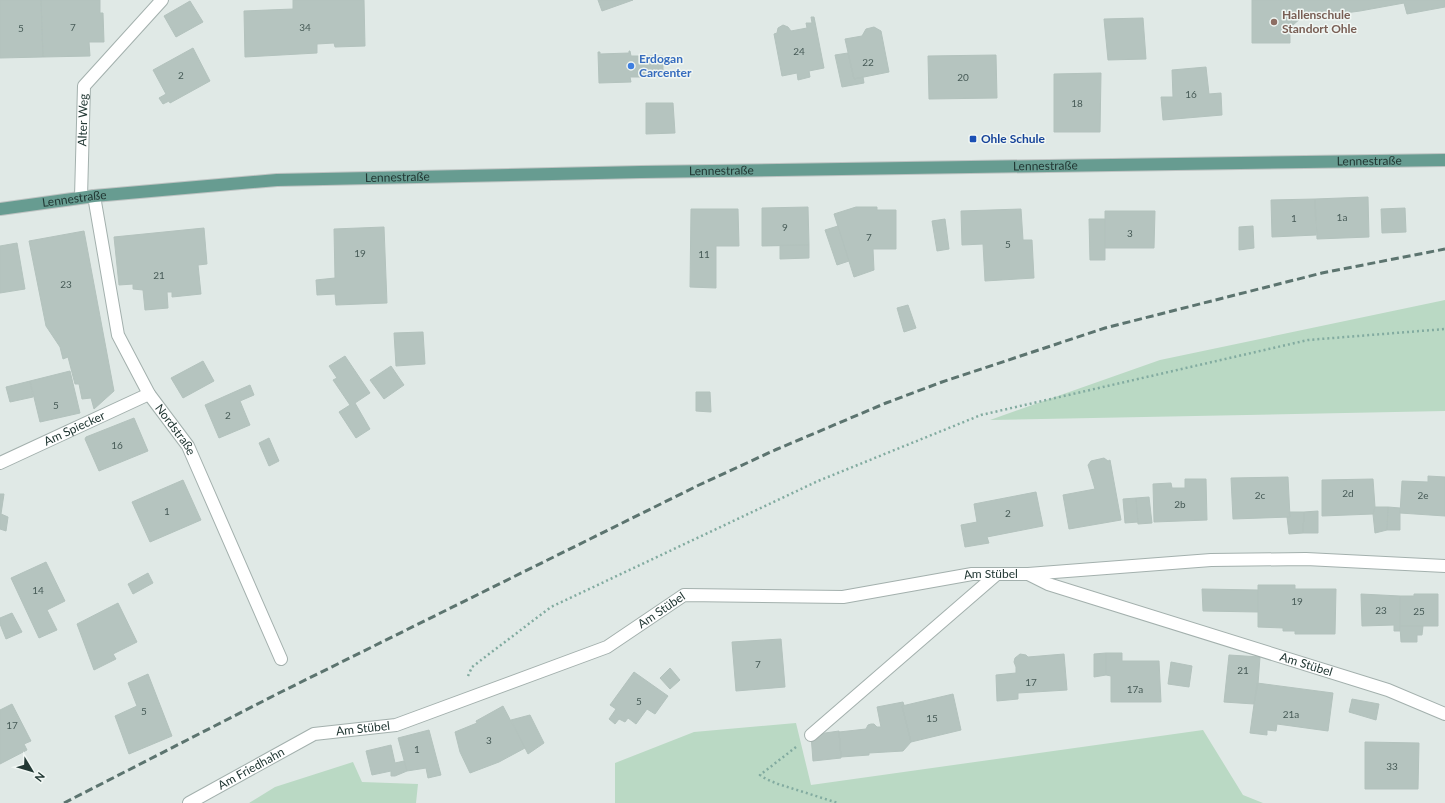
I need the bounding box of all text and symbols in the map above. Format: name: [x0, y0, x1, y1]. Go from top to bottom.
place label: Hallenschule Standort Ohle: [1282, 7, 1358, 36]
marker: Hallenschule Standort Ohle: [1269, 17, 1279, 27]
house number: 7: [70, 21, 76, 33]
house number: 34: [299, 21, 311, 33]
house number: 5: [18, 22, 24, 34]
house number: 24: [793, 45, 805, 57]
place label: Erdogan Carcenter: [639, 51, 692, 80]
house number: 22: [862, 56, 874, 68]
marker: Erdogan Carcenter: [626, 61, 636, 71]
house number: 2: [178, 69, 184, 81]
house number: 20: [957, 71, 969, 83]
house number: 16: [1185, 88, 1197, 100]
street label: Alter Weg: [74, 93, 91, 147]
house number: 18: [1071, 97, 1083, 109]
place label: Ohle Schule: [981, 131, 1046, 146]
marker: Ohle Schule: [968, 134, 978, 144]
street label: Lennestraße: [1337, 153, 1402, 169]
street label: Lennestraße: [1013, 157, 1078, 173]
street label: Lennestraße: [689, 162, 754, 178]
street label: Lennestraße: [365, 169, 430, 185]
street label: Lennestraße: [41, 187, 107, 210]
house number: 1a: [1337, 211, 1347, 223]
house number: 1: [1291, 212, 1297, 224]
house number: 9: [782, 221, 788, 233]
house number: 3: [1127, 227, 1133, 239]
house number: 7: [866, 231, 872, 243]
house number: 5: [1005, 238, 1011, 250]
house number: 19: [354, 247, 366, 259]
house number: 11: [698, 248, 710, 260]
house number: 21: [153, 269, 165, 281]
house number: 23: [60, 278, 72, 290]
house number: 5: [53, 399, 59, 411]
street label: Nordstraße: [152, 401, 199, 457]
street label: Am Spiecker: [41, 407, 108, 449]
house number: 2: [225, 409, 231, 421]
house number: 16: [111, 439, 123, 451]
house number: 2d: [1342, 487, 1354, 499]
house number: 2c: [1255, 489, 1266, 501]
house number: 2e: [1417, 489, 1429, 501]
house number: 2b: [1174, 498, 1186, 510]
house number: 1: [164, 505, 170, 517]
house number: 2: [1005, 507, 1011, 519]
street label: Am Stübel: [962, 566, 1018, 582]
house number: 14: [32, 584, 44, 596]
street label: Am Stübel: [635, 588, 688, 631]
house number: 19: [1291, 595, 1303, 607]
house number: 23: [1375, 604, 1387, 616]
house number: 25: [1413, 605, 1425, 617]
street label: Am Stübel: [1278, 649, 1334, 679]
house number: 7: [755, 658, 761, 670]
house number: 21: [1237, 664, 1249, 676]
house number: 17: [1025, 676, 1037, 688]
house number: 17a: [1127, 683, 1143, 695]
house number: 5: [636, 695, 642, 707]
house number: 5: [141, 705, 147, 717]
house number: 21a: [1283, 708, 1299, 720]
house number: 15: [926, 712, 938, 724]
street label: Am Stübel: [335, 718, 391, 739]
house number: 17: [6, 719, 18, 731]
house number: 3: [486, 734, 492, 746]
house number: 1: [414, 743, 420, 755]
street label: Am Friedhahn: [215, 744, 287, 793]
north arrow: [12, 751, 52, 791]
house number: 33: [1386, 760, 1398, 772]
text: N: [33, 770, 48, 785]

